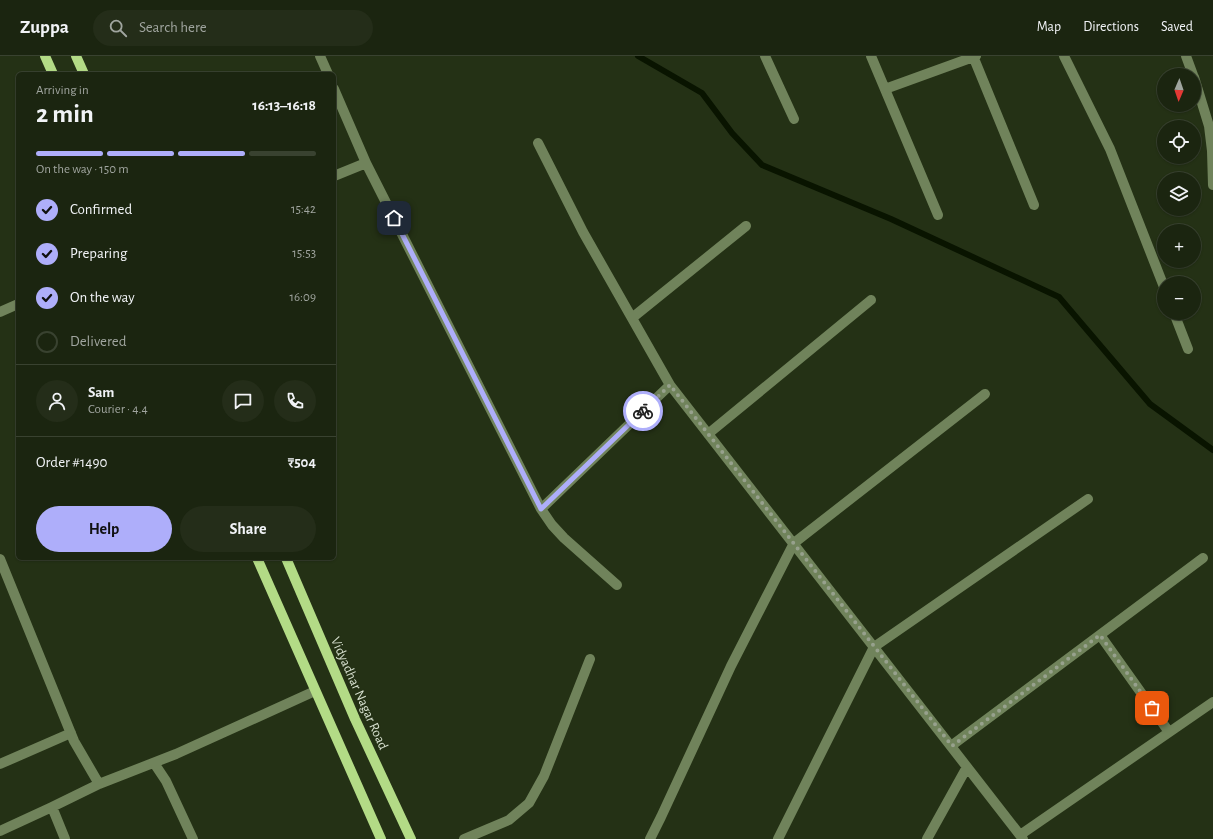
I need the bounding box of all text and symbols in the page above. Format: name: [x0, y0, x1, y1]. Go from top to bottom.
search box: [93, 10, 373, 46]
icon: search: [107, 17, 129, 39]
text: Zuppa: [20, 18, 69, 37]
text: Search here: [139, 20, 207, 35]
text: Map: [1037, 20, 1061, 34]
text: Directions: [1083, 20, 1139, 34]
text: Saved: [1161, 20, 1193, 34]
north arrow: [1157, 68, 1201, 112]
map controls: [1157, 68, 1201, 320]
text: Arriving in: [36, 84, 89, 97]
text: 16:13–16:18: [252, 98, 316, 113]
text: 2 min: [36, 101, 94, 127]
button: locate: [1157, 120, 1201, 164]
text: On the way · 150 m: [36, 163, 129, 176]
button: layers: [1157, 172, 1201, 216]
icon: check: [36, 199, 58, 221]
pin: [377, 201, 411, 235]
text: Confirmed: [70, 202, 132, 217]
text: 15:42: [291, 203, 316, 216]
icon: home: [383, 207, 405, 229]
button: +: [1157, 224, 1201, 268]
icon: check: [36, 243, 58, 265]
text: Preparing: [70, 246, 127, 261]
text: 15:53: [292, 247, 316, 260]
button: −: [1157, 276, 1201, 320]
icon: check: [36, 287, 58, 309]
text: On the way: [70, 290, 135, 305]
text: 16:09: [289, 291, 316, 304]
text: Delivered: [70, 334, 127, 349]
button: person: [36, 380, 78, 422]
button: chat: [222, 380, 264, 422]
button: phone: [274, 380, 316, 422]
text: Sam: [88, 385, 114, 400]
courier: [623, 391, 663, 431]
icon: bike: [632, 400, 654, 422]
text: Courier · 4.4: [88, 403, 148, 416]
text: Order #1490: [36, 455, 107, 470]
text: ₹504: [288, 455, 316, 470]
button: Help: [36, 506, 172, 552]
button: Share: [180, 506, 316, 552]
street label: Vidyadhar Nagar Road: [328, 635, 390, 752]
pin: [1135, 691, 1169, 725]
icon: bag: [1141, 697, 1163, 719]

